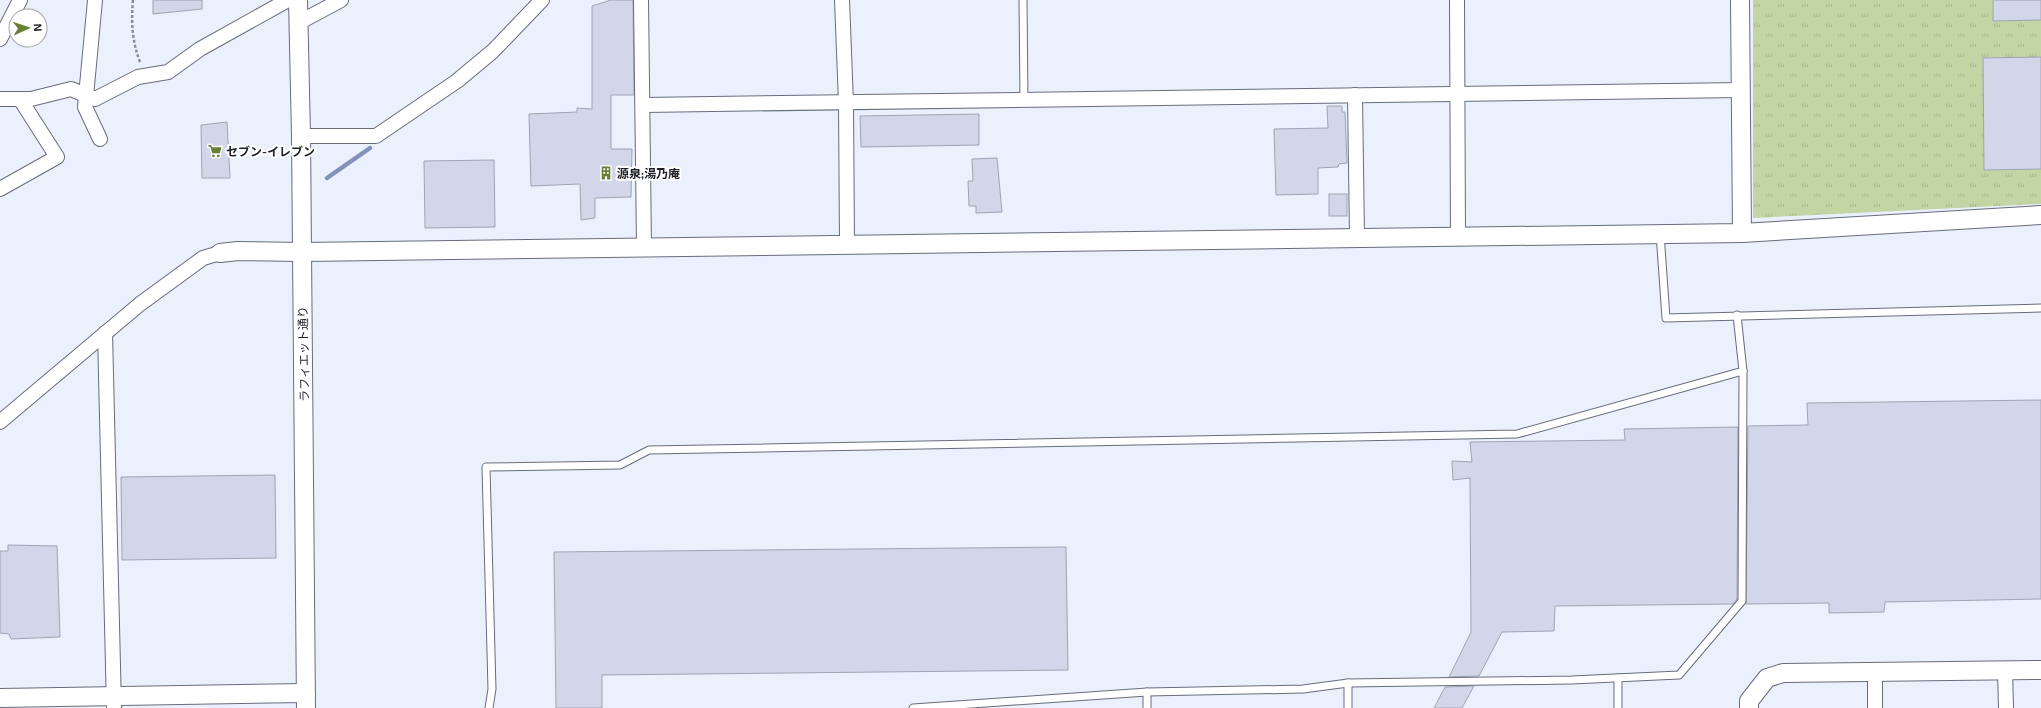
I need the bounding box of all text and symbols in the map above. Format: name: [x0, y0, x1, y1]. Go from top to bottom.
north arrow: [8, 8, 48, 48]
text: N: [32, 23, 45, 32]
supermarket icon: セブン-イレブン: [207, 143, 223, 159]
place label: セブン-イレブン: [226, 144, 315, 158]
building icon: 源泉;湯乃庵: [598, 165, 614, 181]
place label: 源泉;湯乃庵: [617, 166, 680, 180]
street label: ラフィエット通り: [295, 306, 311, 402]

